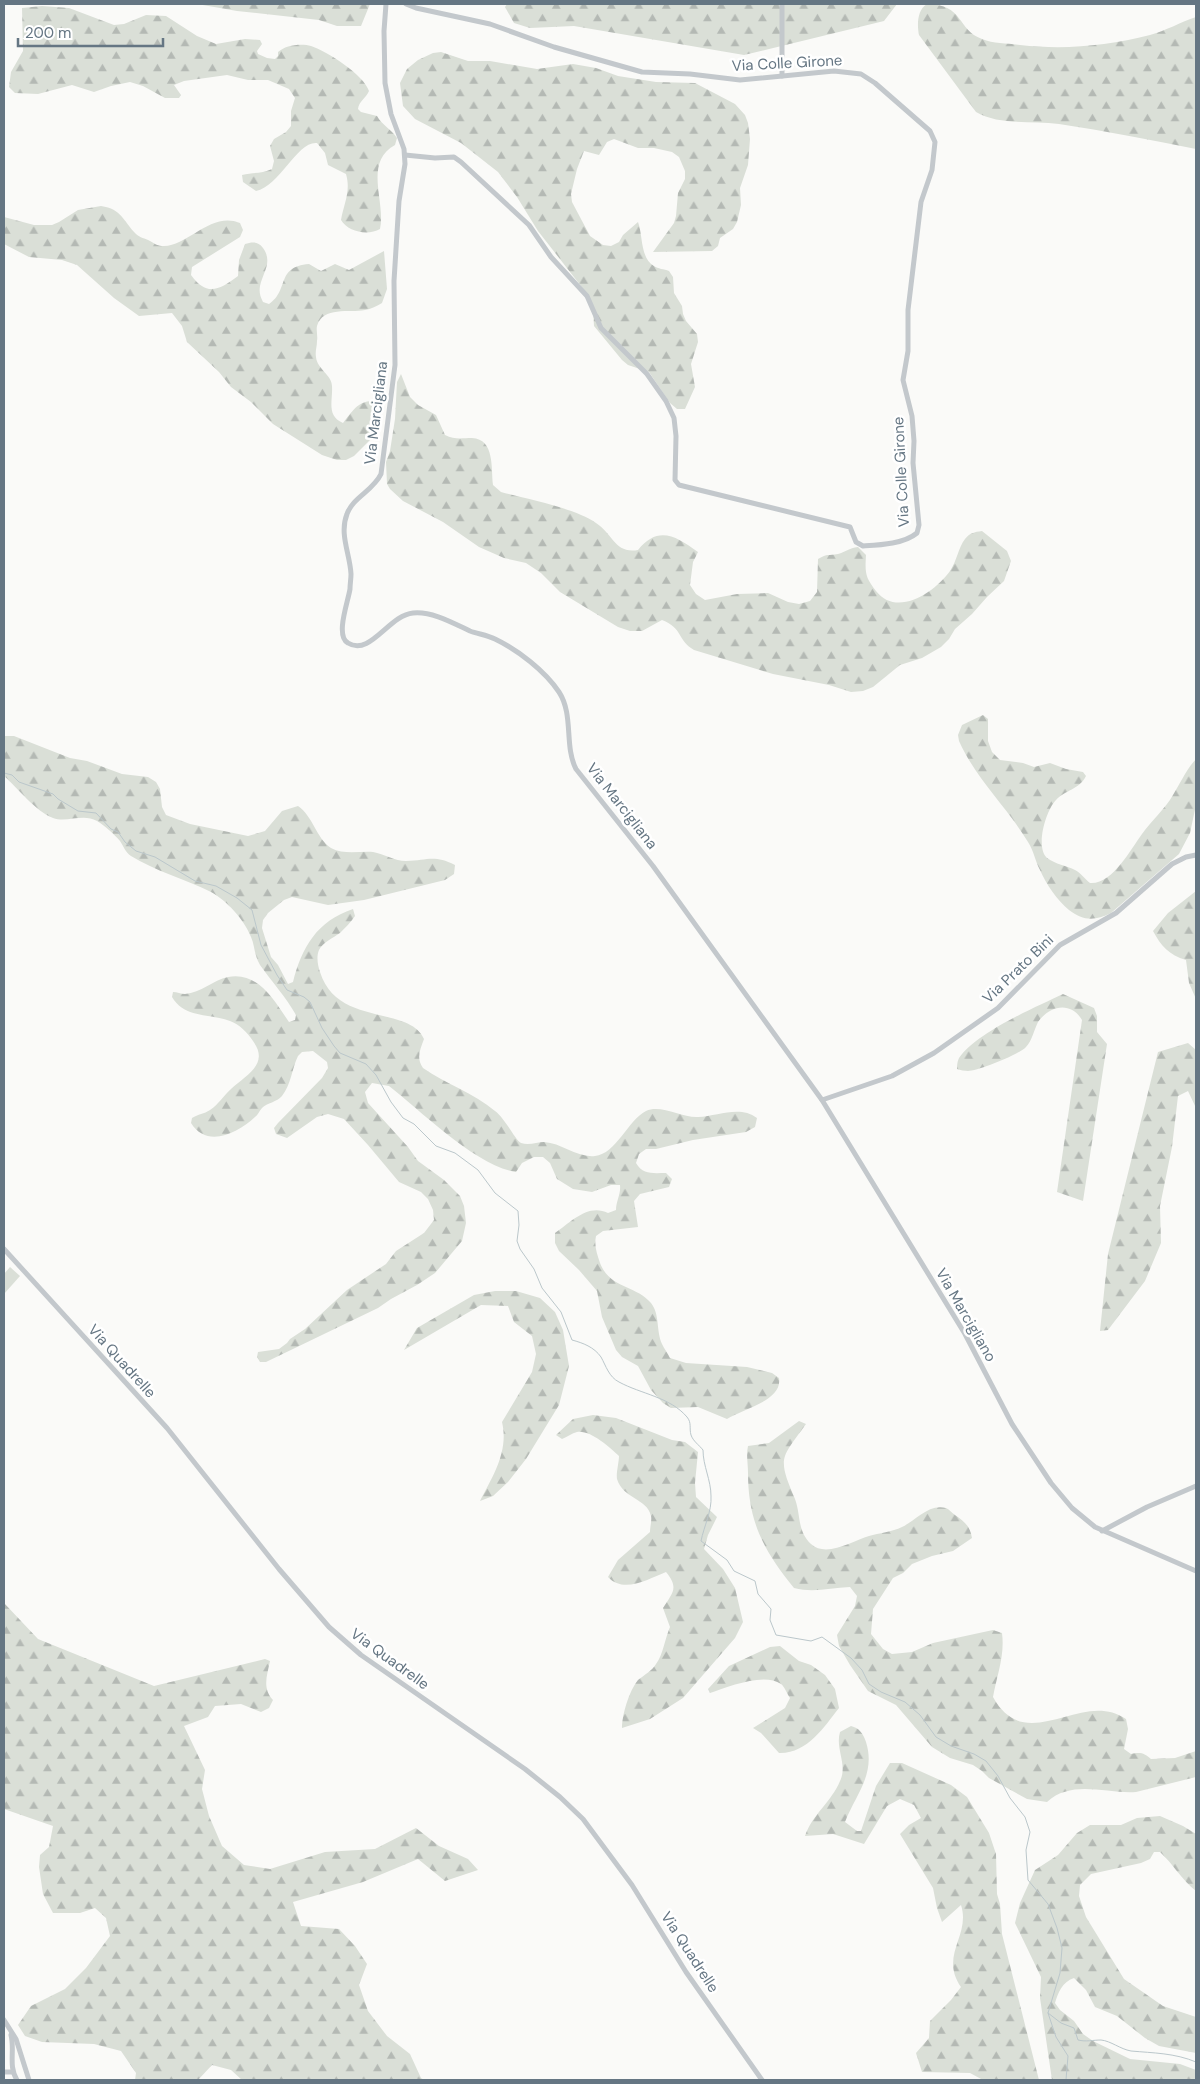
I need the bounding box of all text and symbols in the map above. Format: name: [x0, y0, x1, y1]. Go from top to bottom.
scale bar: [18, 15, 162, 47]
text: 200 m: [25, 23, 71, 43]
street label: Via Colle Girone: [731, 50, 843, 76]
street label: Via Marcigliana: [360, 360, 392, 466]
street label: Via Colle Girone: [888, 416, 914, 528]
street label: Via Marcigliana: [582, 759, 662, 853]
street label: Via Prato Bini: [978, 930, 1058, 1008]
street label: Via Marcigliano: [931, 1265, 1001, 1366]
street label: Via Quadrelle: [84, 1320, 160, 1402]
street label: Via Quadrelle: [347, 1624, 433, 1694]
street label: Via Quadrelle: [656, 1908, 724, 1996]

